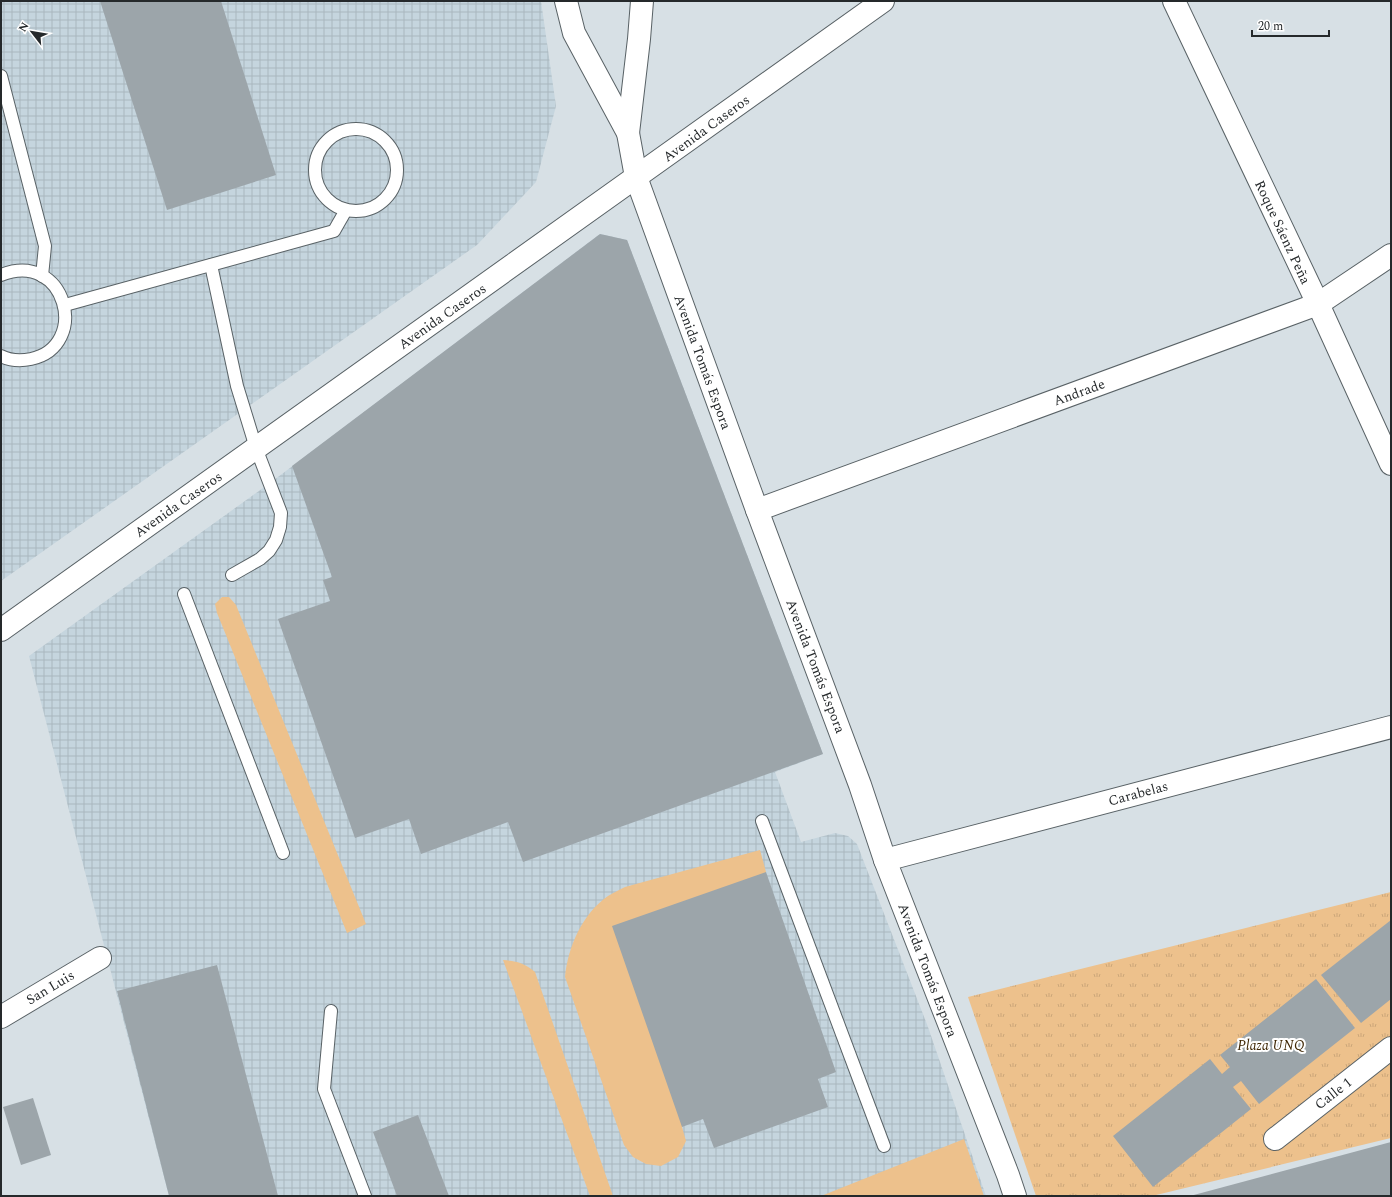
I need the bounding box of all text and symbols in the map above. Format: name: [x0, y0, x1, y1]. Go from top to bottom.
north arrow: [12, 12, 52, 52]
scale bar: [1252, 12, 1329, 38]
text: 20 m: [1258, 17, 1283, 36]
text: N: [14, 19, 33, 35]
street label: Avenida Caseros: [658, 90, 754, 167]
street label: Roque Sáenz Peña: [1249, 177, 1316, 288]
street label: Avenida Caseros: [394, 278, 491, 355]
street label: Avenida Tomás Espora: [668, 292, 737, 433]
street label: Andrade: [1050, 373, 1108, 412]
street label: Avenida Caseros: [130, 466, 227, 543]
street label: Avenida Tomás Espora: [780, 596, 851, 736]
street label: Carabelas: [1106, 775, 1170, 812]
street label: Avenida Tomás Espora: [892, 900, 963, 1040]
street label: San Luis: [22, 965, 79, 1010]
park label: Plaza UNQ: [1237, 1035, 1305, 1056]
street label: Calle 1: [1310, 1072, 1356, 1115]

